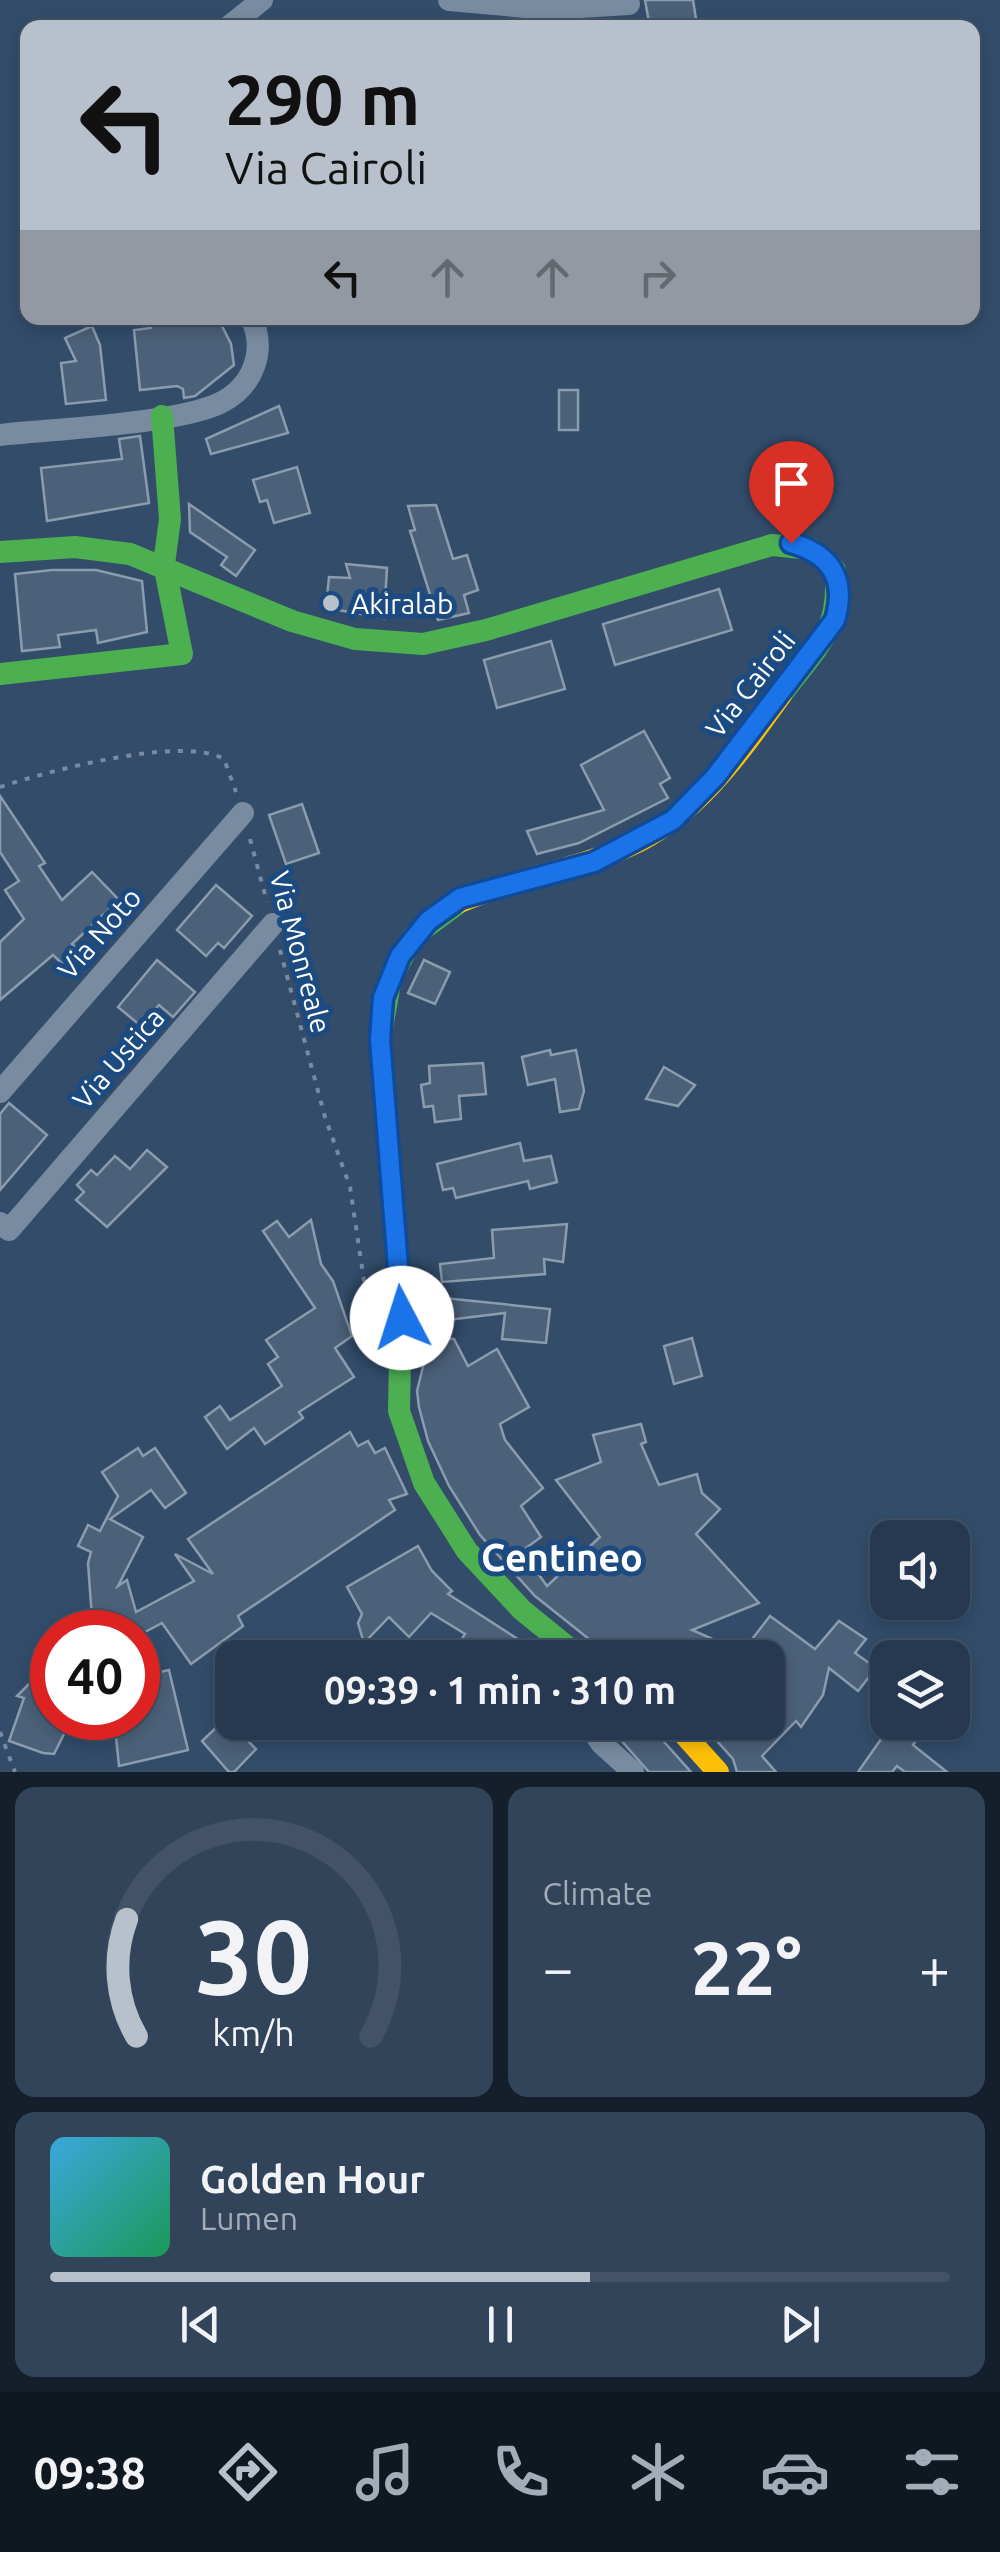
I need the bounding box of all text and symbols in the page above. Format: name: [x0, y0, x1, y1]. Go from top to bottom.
icon: left: [60, 60, 190, 190]
text: 290 m: [225, 60, 420, 138]
text: Via Cairoli: [225, 142, 427, 193]
icon: left: [315, 250, 370, 305]
icon: ahead: [420, 250, 475, 305]
icon: ahead: [525, 250, 580, 305]
icon: right: [630, 250, 685, 305]
pin: [749, 441, 834, 544]
icon: arrive: [764, 456, 819, 511]
place label: Akiralab: [351, 588, 453, 619]
marker: Akiralab: [320, 592, 342, 614]
street label: Via Cairoli: [699, 625, 801, 743]
street label: Via Monreale: [265, 868, 337, 1036]
street label: Via Noto: [51, 881, 147, 985]
street label: Via Ustica: [66, 1002, 170, 1114]
position arrow: [350, 1266, 454, 1370]
map controls: [870, 1520, 970, 1740]
button: sound: [870, 1520, 970, 1620]
district label: Centineo: [481, 1536, 643, 1578]
speed limit sign: 40: [30, 1610, 160, 1740]
button: layers: [870, 1640, 970, 1740]
text: 09:39 · 1 min · 310 m: [324, 1669, 676, 1711]
text: Climate: [543, 1875, 653, 1911]
text: 30: [195, 1897, 312, 2014]
text: 22°: [691, 1925, 802, 2009]
text: −: [543, 1937, 574, 1998]
text: +: [919, 1937, 950, 1998]
text: km/h: [212, 2013, 295, 2053]
text: Golden Hour: [200, 2158, 425, 2200]
text: Lumen: [200, 2200, 298, 2236]
icon: previous: [173, 2297, 228, 2352]
icon: pause: [473, 2297, 528, 2352]
icon: next: [773, 2297, 828, 2352]
icon: directions: [213, 2437, 283, 2507]
icon: music: [350, 2437, 420, 2507]
icon: phone: [486, 2437, 556, 2507]
icon: climate: [623, 2437, 693, 2507]
icon: car: [760, 2437, 830, 2507]
icon: filters: [897, 2437, 967, 2507]
text: 09:38: [33, 2447, 146, 2498]

